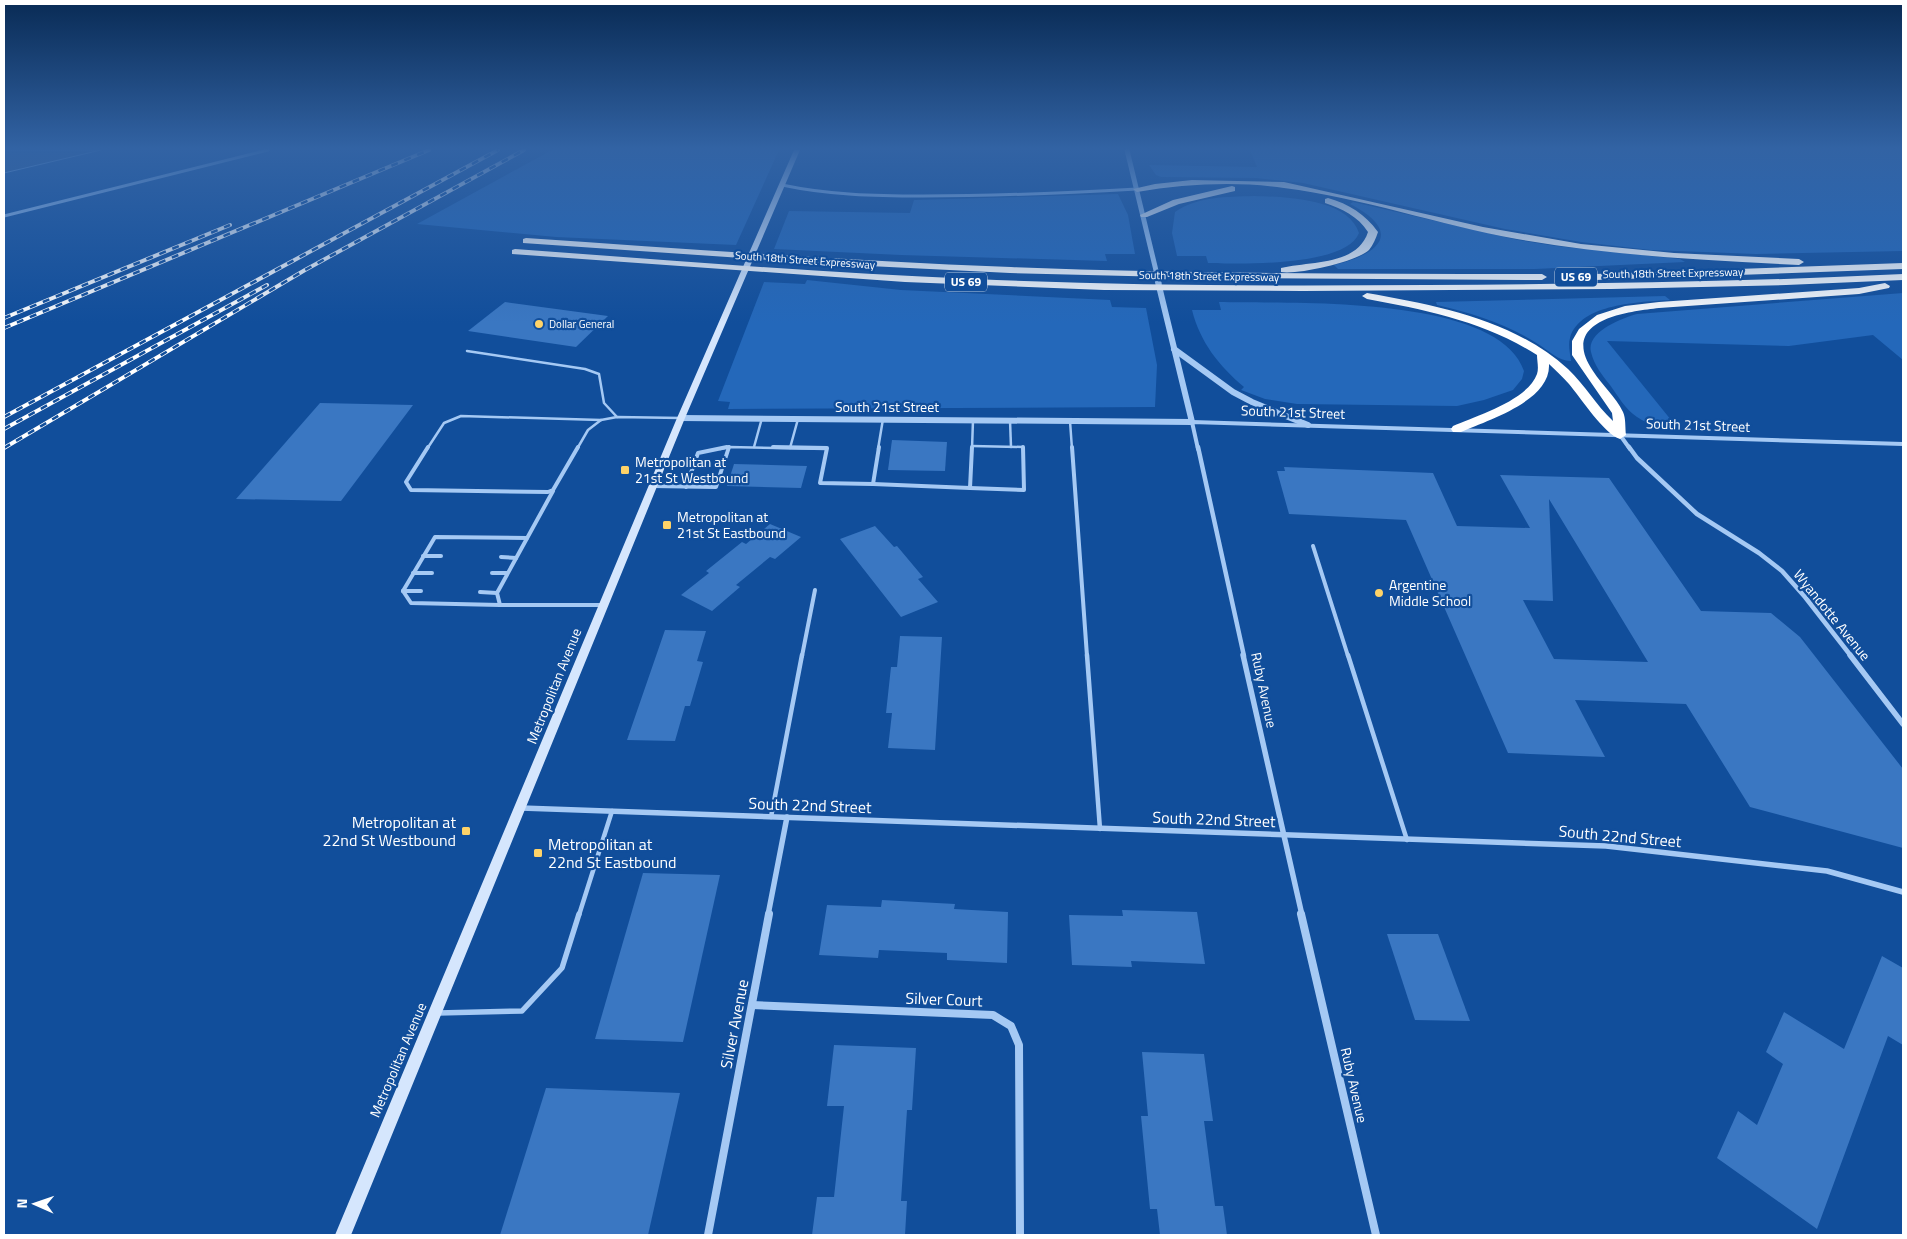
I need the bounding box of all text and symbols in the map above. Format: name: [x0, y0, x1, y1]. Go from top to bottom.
street label: South 18th Street Expressway: [734, 247, 876, 273]
street label: South 18th Street Expressway: [1603, 264, 1744, 282]
street label: South 18th Street Expressway: [1139, 267, 1280, 285]
road number: US 69: [1555, 268, 1597, 286]
road number: US 69: [945, 272, 987, 292]
place label: Dollar General: [549, 316, 614, 332]
marker: Dollar General: [533, 318, 545, 330]
street label: South 21st Street: [835, 396, 939, 417]
street label: South 21st Street: [1241, 399, 1346, 424]
street label: South 21st Street: [1646, 412, 1751, 437]
place label: Metropolitan at 21st St Westbound: [635, 451, 748, 488]
marker: Metropolitan at 21st St Westbound: [619, 464, 631, 476]
place label: Metropolitan at 21st St Eastbound: [677, 506, 786, 543]
marker: Metropolitan at 21st St Eastbound: [661, 519, 673, 531]
street label: Wyandotte Avenue: [1789, 565, 1876, 665]
place label: Argentine Middle School: [1389, 574, 1471, 611]
marker: Argentine Middle School: [1373, 587, 1385, 599]
street label: Metropolitan Avenue: [521, 625, 586, 747]
street label: Ruby Avenue: [1246, 650, 1283, 730]
street label: South 22nd Street: [748, 791, 872, 819]
street label: South 22nd Street: [1152, 805, 1276, 833]
place label: Metropolitan at 22nd St Westbound: [322, 810, 456, 852]
street label: South 22nd Street: [1558, 819, 1683, 853]
marker: Metropolitan at 22nd St Westbound: [460, 825, 472, 837]
place label: Metropolitan at 22nd St Eastbound: [548, 832, 677, 874]
marker: Metropolitan at 22nd St Eastbound: [532, 847, 544, 859]
street label: Silver Avenue: [714, 977, 754, 1071]
street label: Silver Court: [905, 986, 983, 1012]
street label: Metropolitan Avenue: [364, 999, 431, 1121]
street label: Ruby Avenue: [1336, 1045, 1373, 1125]
north arrow: [10, 1179, 60, 1229]
text: N: [11, 1198, 32, 1209]

